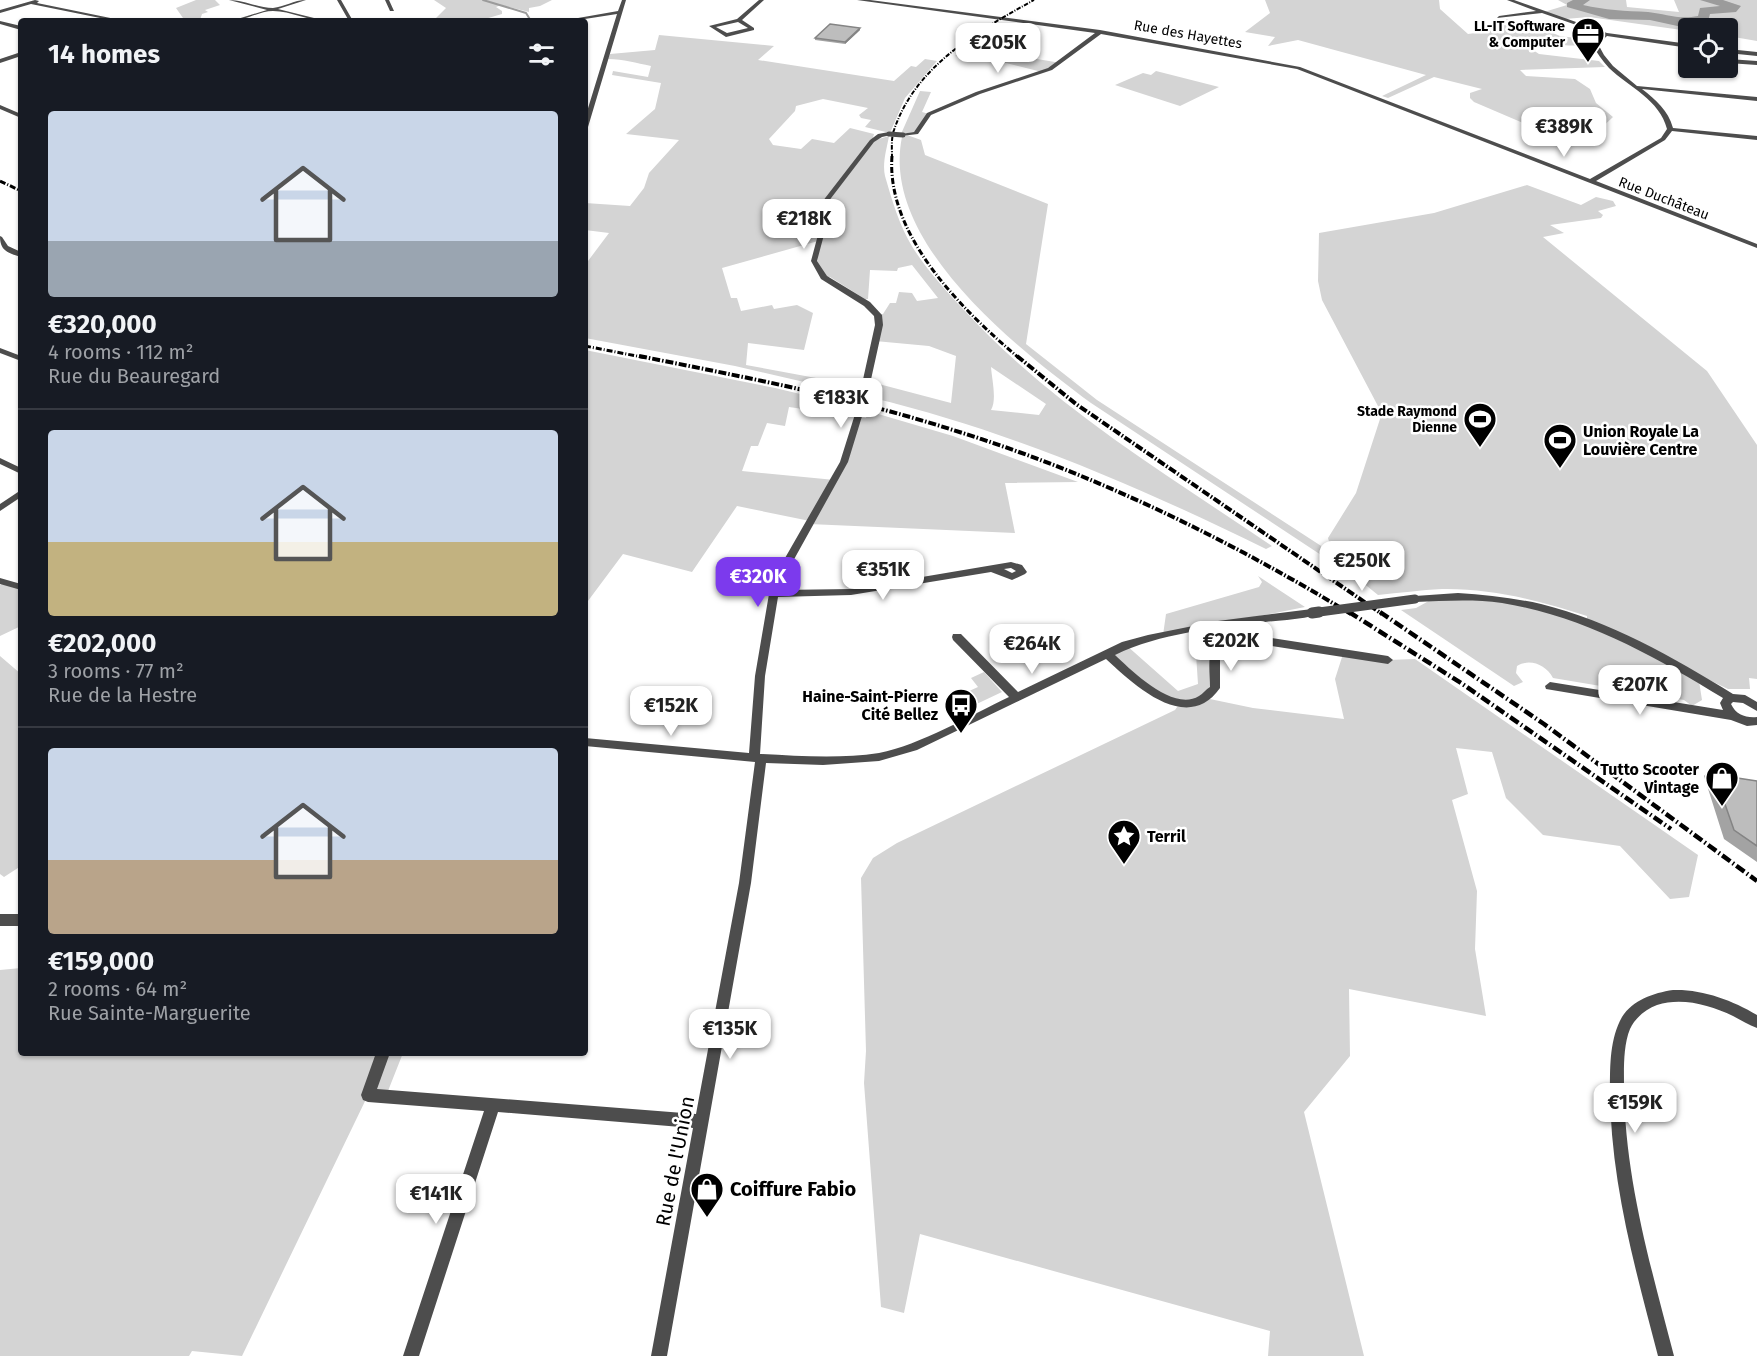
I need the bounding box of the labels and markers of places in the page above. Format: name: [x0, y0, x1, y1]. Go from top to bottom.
office icon: LL-IT Software & Computer: [1570, 16, 1606, 63]
place label: LL-IT Software & Computer: [1474, 18, 1565, 51]
pin: €205K: [956, 23, 1040, 74]
pin: €389K: [1522, 107, 1606, 158]
pin: €218K: [762, 199, 846, 250]
pin: €183K: [799, 378, 883, 429]
sports icon: Stade Raymond Dienne: [1462, 401, 1498, 448]
place label: Stade Raymond Dienne: [1357, 403, 1457, 436]
sports icon: Union Royale La Louvière Centre: [1542, 422, 1578, 469]
place label: Union Royale La Louvière Centre: [1583, 422, 1699, 459]
pin: €250K: [1320, 541, 1404, 592]
pin: €351K: [841, 550, 925, 601]
pin: €320K: [716, 557, 800, 608]
pin: €202K: [1189, 621, 1273, 672]
pin: €264K: [990, 624, 1074, 675]
pin: €207K: [1598, 665, 1682, 716]
pin: €152K: [629, 686, 713, 737]
place label: Haine-Saint-Pierre Cité Bellez: [802, 687, 939, 724]
bus stop icon: Haine-Saint-Pierre Cité Bellez: [943, 687, 979, 734]
place label: Tutto Scooter Vintage: [1600, 760, 1700, 797]
shop icon: Tutto Scooter Vintage: [1704, 760, 1740, 807]
place icon: Terril: [1106, 818, 1142, 865]
place label: Terril: [1147, 827, 1186, 846]
pin: €135K: [688, 1009, 772, 1060]
pin: €159K: [1593, 1083, 1677, 1134]
shop icon: Coiffure Fabio: [689, 1171, 725, 1218]
pin: €141K: [394, 1174, 478, 1225]
place label: Coiffure Fabio: [730, 1177, 856, 1201]

